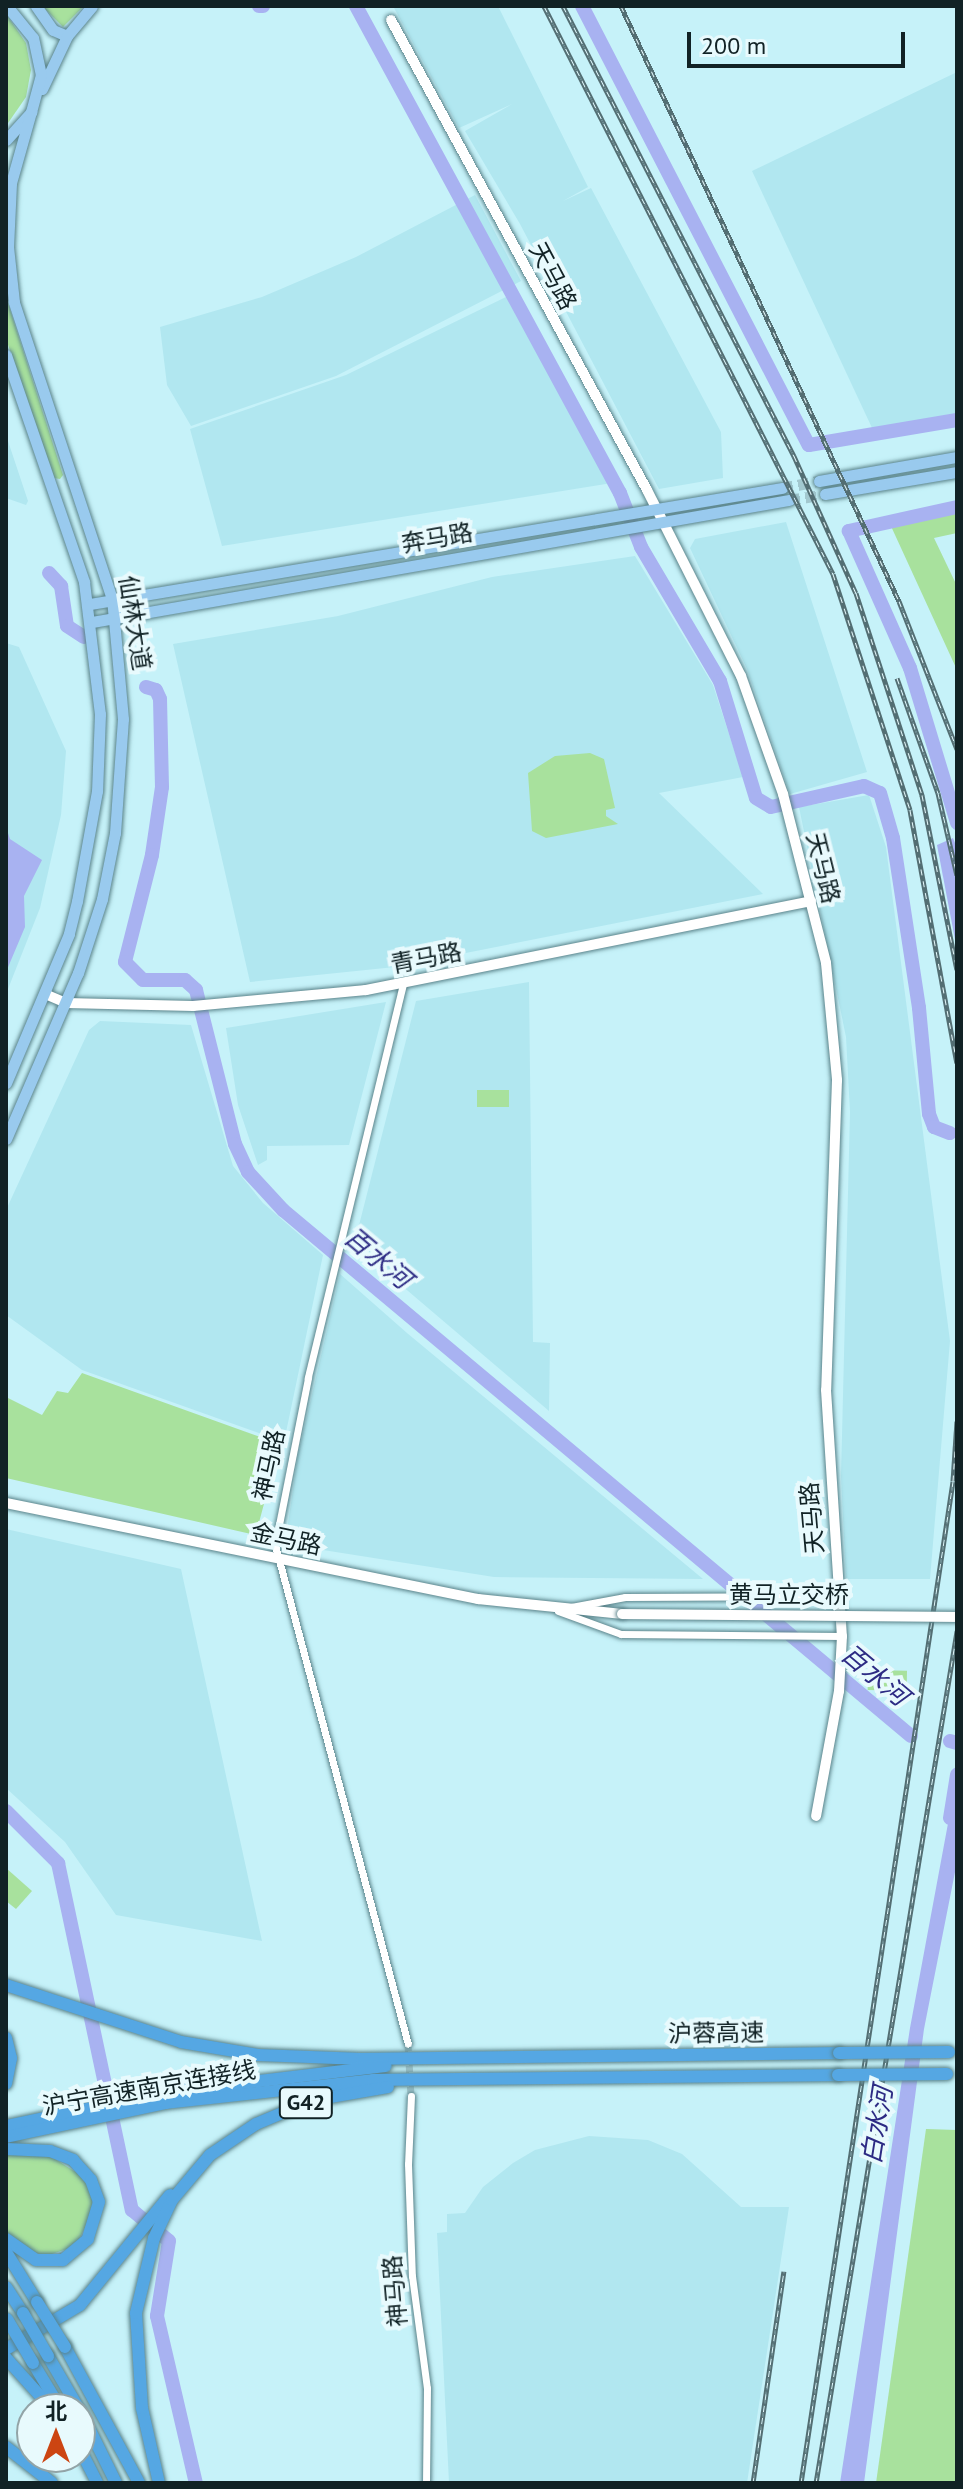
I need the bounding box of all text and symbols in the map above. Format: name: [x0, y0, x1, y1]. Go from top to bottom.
scale bar: [691, 16, 909, 66]
text: 200 m: [701, 30, 766, 61]
street label: 天马路: [523, 237, 583, 315]
street label: 奔马路: [399, 518, 475, 558]
street label: 仙林大道: [113, 573, 157, 673]
street label: 天马路: [800, 830, 846, 906]
street label: 青马路: [388, 937, 464, 979]
water label: 百水河: [338, 1221, 418, 1295]
street label: 神马路: [247, 1427, 291, 1503]
street label: 天马路: [795, 1481, 829, 1555]
street label: 金马路: [248, 1517, 324, 1561]
street label: 黄马立交桥: [729, 1581, 849, 1609]
water label: 百水河: [835, 1638, 915, 1712]
street label: 沪蓉高速: [668, 2018, 764, 2048]
street label: 沪宁高速南京连接线: [40, 2055, 258, 2121]
water label: 白水河: [855, 2084, 899, 2166]
road number: G42: [278, 2085, 334, 2121]
street label: 神马路: [378, 2254, 412, 2328]
north arrow: [16, 2393, 96, 2473]
text: 北: [45, 2397, 67, 2425]

